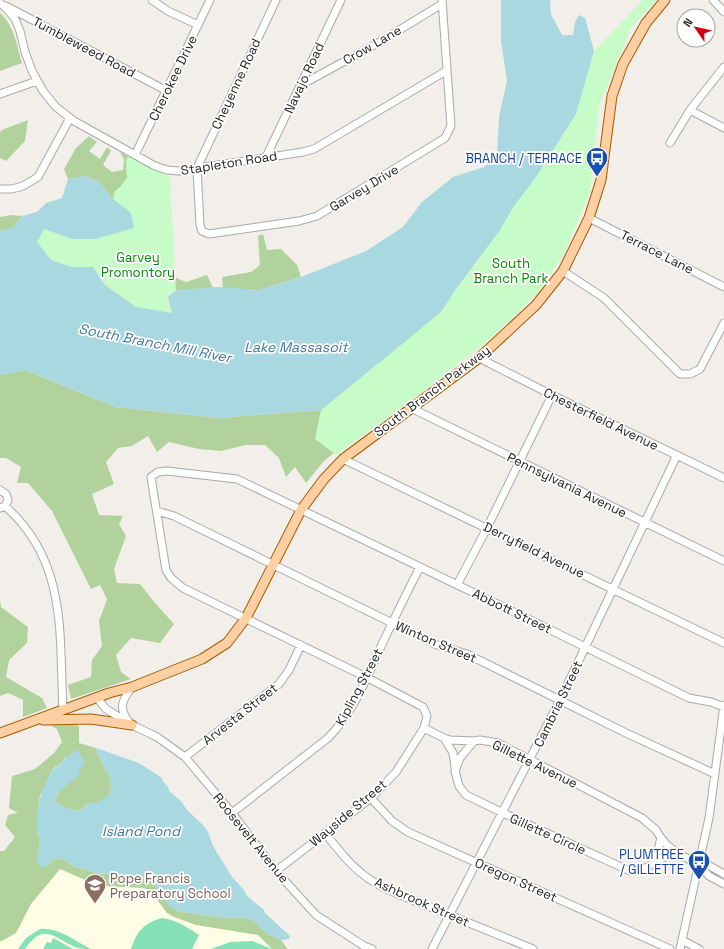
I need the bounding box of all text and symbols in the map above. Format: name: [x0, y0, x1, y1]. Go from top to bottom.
north arrow: [676, 8, 716, 48]
street label: Tumbleweed Road: [30, 13, 138, 81]
text: N: [680, 15, 696, 29]
street label: Crow Lane: [340, 21, 404, 69]
street label: Cherokee Drive: [145, 32, 201, 124]
street label: Cheyenne Road: [207, 36, 265, 132]
street label: Navajo Road: [280, 40, 328, 116]
bus stop icon: BRANCH / TERRACE: [584, 145, 610, 178]
street label: Stapleton Road: [180, 147, 278, 179]
place label: BRANCH / TERRACE: [465, 150, 582, 167]
street label: Garvey Drive: [326, 161, 402, 215]
street label: Terrace Lane: [618, 226, 696, 278]
park label: Garvey Promontory: [101, 249, 175, 281]
park label: South Branch Park: [474, 255, 548, 287]
water label: South Branch Mill River: [77, 319, 234, 367]
water label: Lake Massasoit: [244, 338, 349, 356]
street label: South Branch Parkway: [370, 342, 494, 440]
street label: Chesterfield Avenue: [541, 384, 661, 454]
street label: Pennsylvania Avenue: [504, 449, 630, 521]
street label: Derryfield Avenue: [480, 518, 588, 582]
street label: Abbott Street: [470, 584, 554, 638]
street label: Winton Street: [393, 617, 479, 667]
street label: Kipling Street: [331, 645, 387, 729]
street label: Cambria Street: [530, 658, 586, 750]
street label: Arvesta Street: [199, 679, 281, 749]
street label: Gillette Avenue: [490, 736, 580, 792]
street label: Wayside Street: [306, 776, 390, 850]
street label: Roosevelt Avenue: [209, 789, 293, 887]
street label: Gillette Circle: [507, 810, 589, 858]
water label: Island Pond: [102, 822, 182, 840]
place label: PLUMTREE / GILLETTE: [619, 846, 684, 878]
bus stop icon: PLUMTREE / GILLETTE: [686, 848, 712, 881]
street label: Oregon Street: [472, 854, 560, 906]
place label: Pope Francis Preparatory School: [110, 870, 231, 902]
school or university icon: Pope Francis Preparatory School: [82, 872, 108, 905]
street label: Ashbrook Street: [372, 873, 472, 931]

